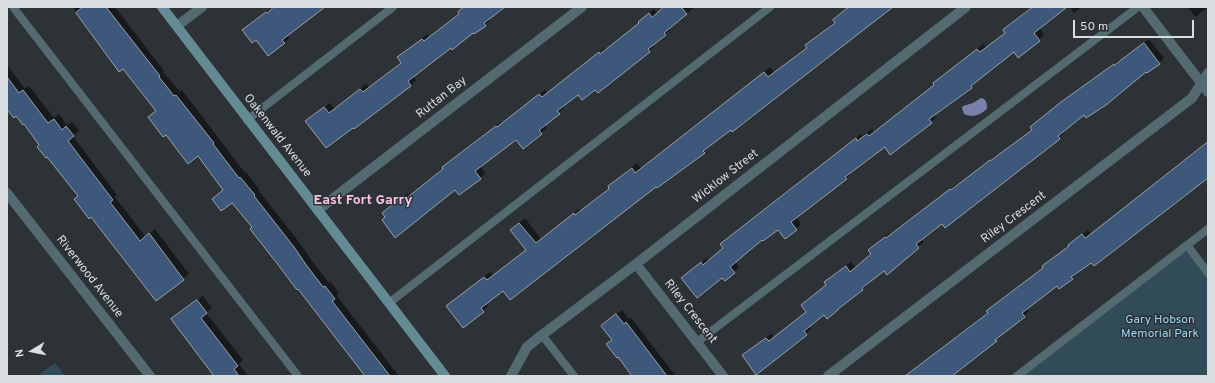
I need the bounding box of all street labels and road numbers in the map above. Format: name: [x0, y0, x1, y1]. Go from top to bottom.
street label: Ruttan Bay: [414, 74, 470, 122]
street label: Oakenwald Avenue: [240, 92, 314, 180]
street label: Wicklow Street: [690, 147, 762, 207]
street label: Riley Crescent: [979, 189, 1049, 247]
street label: Riverwood Avenue: [52, 233, 126, 321]
street label: Riley Crescent: [661, 277, 719, 347]

